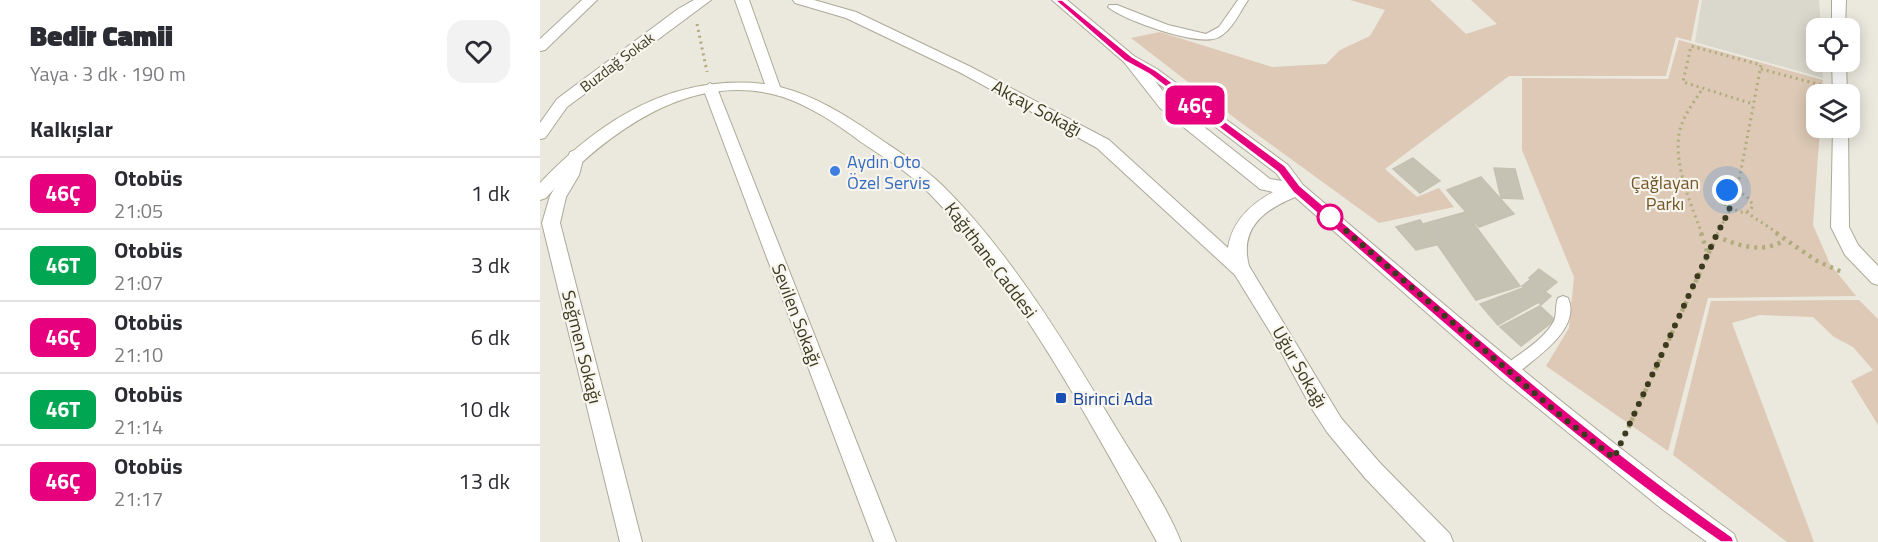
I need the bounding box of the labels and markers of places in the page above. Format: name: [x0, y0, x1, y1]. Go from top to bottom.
place label: Aydın Oto Özel Servis: [847, 148, 930, 196]
marker: Aydın Oto Özel Servis: [828, 164, 842, 178]
unlabelled marker: [1317, 204, 1343, 230]
place label: Birinci Ada: [1073, 385, 1153, 412]
marker: Birinci Ada: [1054, 391, 1068, 405]

